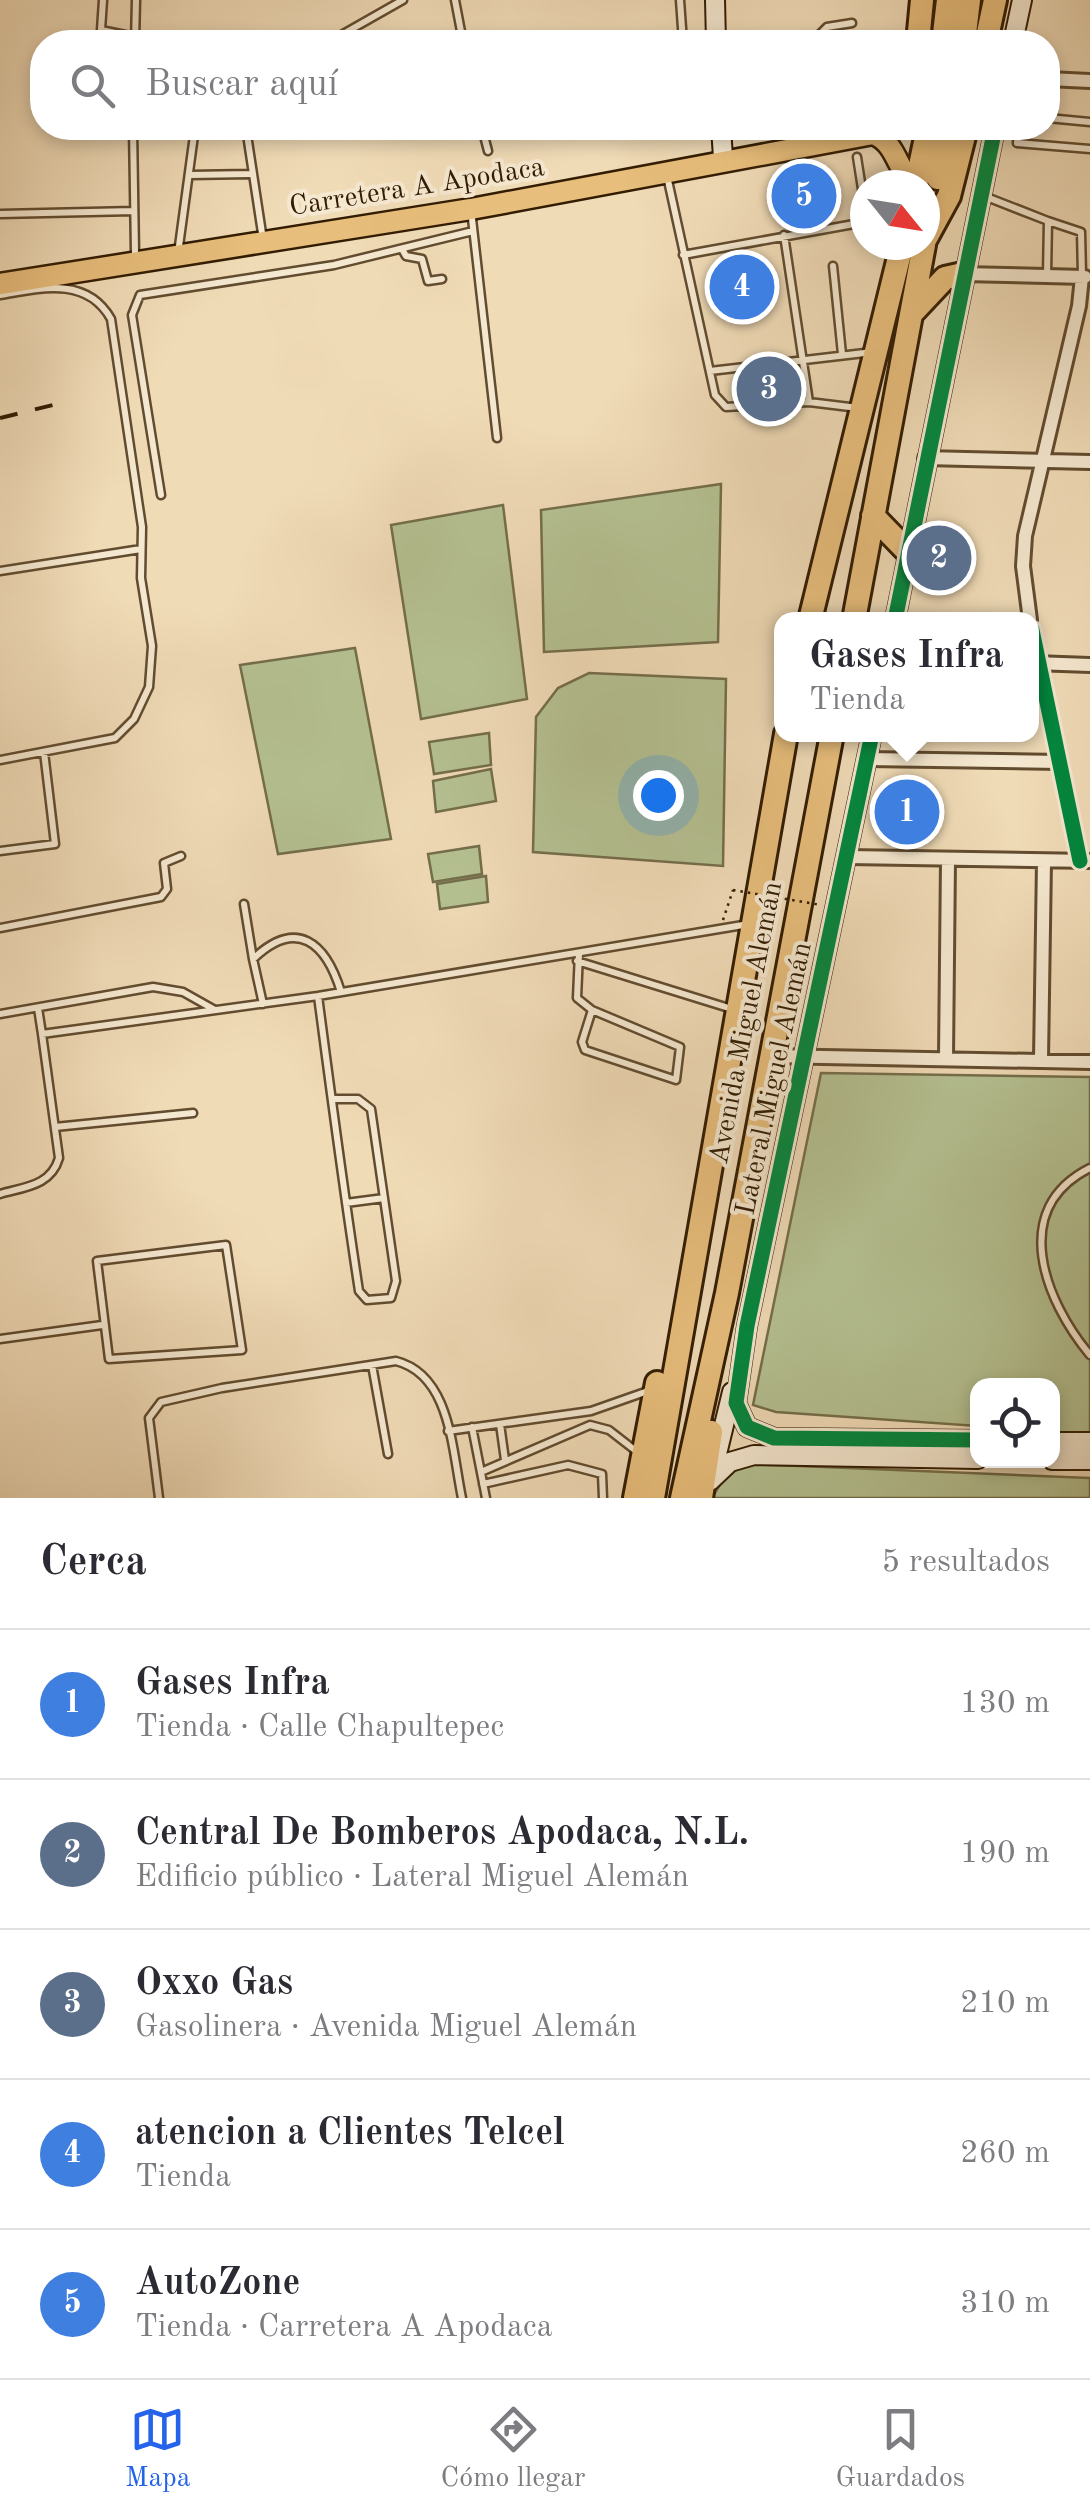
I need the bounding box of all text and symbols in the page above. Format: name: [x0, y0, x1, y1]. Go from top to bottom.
search box: [30, 30, 1060, 140]
icon: search: [65, 58, 120, 113]
text: Buscar aquí: [145, 66, 338, 104]
street label: Carretera A Apodaca: [288, 154, 547, 222]
pin: 5: [772, 158, 836, 234]
north arrow: [850, 170, 940, 260]
pin: 4: [710, 250, 774, 324]
pin: 3: [736, 352, 802, 426]
pin: 2: [906, 520, 972, 596]
popup: [774, 612, 1039, 742]
text: Gases Infra: [809, 638, 1004, 676]
text: Tienda: [809, 685, 905, 717]
your location: [633, 770, 684, 821]
pin: 1: [874, 774, 940, 850]
street label: Avenida Miguel Alemán: [706, 879, 788, 1167]
street label: Lateral Miguel Alemán: [732, 940, 818, 1218]
map controls: [970, 1378, 1060, 1468]
button: locate: [970, 1378, 1060, 1468]
text: Cerca: [40, 1542, 147, 1584]
text: 5 resultados: [882, 1547, 1050, 1579]
text: Gases Infra: [135, 1665, 330, 1703]
text: 1: [63, 1688, 82, 1720]
text: 130 m: [960, 1688, 1050, 1720]
text: Tienda · Calle Chapultepec: [135, 1712, 504, 1744]
text: Central De Bomberos Apodaca, N.L.: [135, 1815, 749, 1853]
text: 2: [63, 1838, 82, 1870]
text: 190 m: [960, 1838, 1050, 1870]
text: Edificio público · Lateral Miguel Alemán: [135, 1862, 689, 1894]
text: Oxxo Gas: [135, 1965, 293, 2003]
text: 3: [63, 1988, 82, 2020]
text: 210 m: [960, 1988, 1050, 2020]
text: Gasolinera · Avenida Miguel Alemán: [135, 2012, 637, 2044]
text: atencion a Clientes Telcel: [135, 2115, 565, 2153]
text: 4: [63, 2138, 82, 2170]
text: 260 m: [960, 2138, 1050, 2170]
text: Tienda: [135, 2162, 231, 2194]
text: AutoZone: [135, 2265, 301, 2303]
text: 5: [63, 2288, 82, 2320]
text: 310 m: [960, 2288, 1050, 2320]
text: Tienda · Carretera A Apodaca: [135, 2312, 552, 2344]
tab: Mapa: [125, 2402, 191, 2497]
tab: Cómo llegar: [441, 2402, 586, 2497]
tab: Guardados: [835, 2402, 965, 2497]

